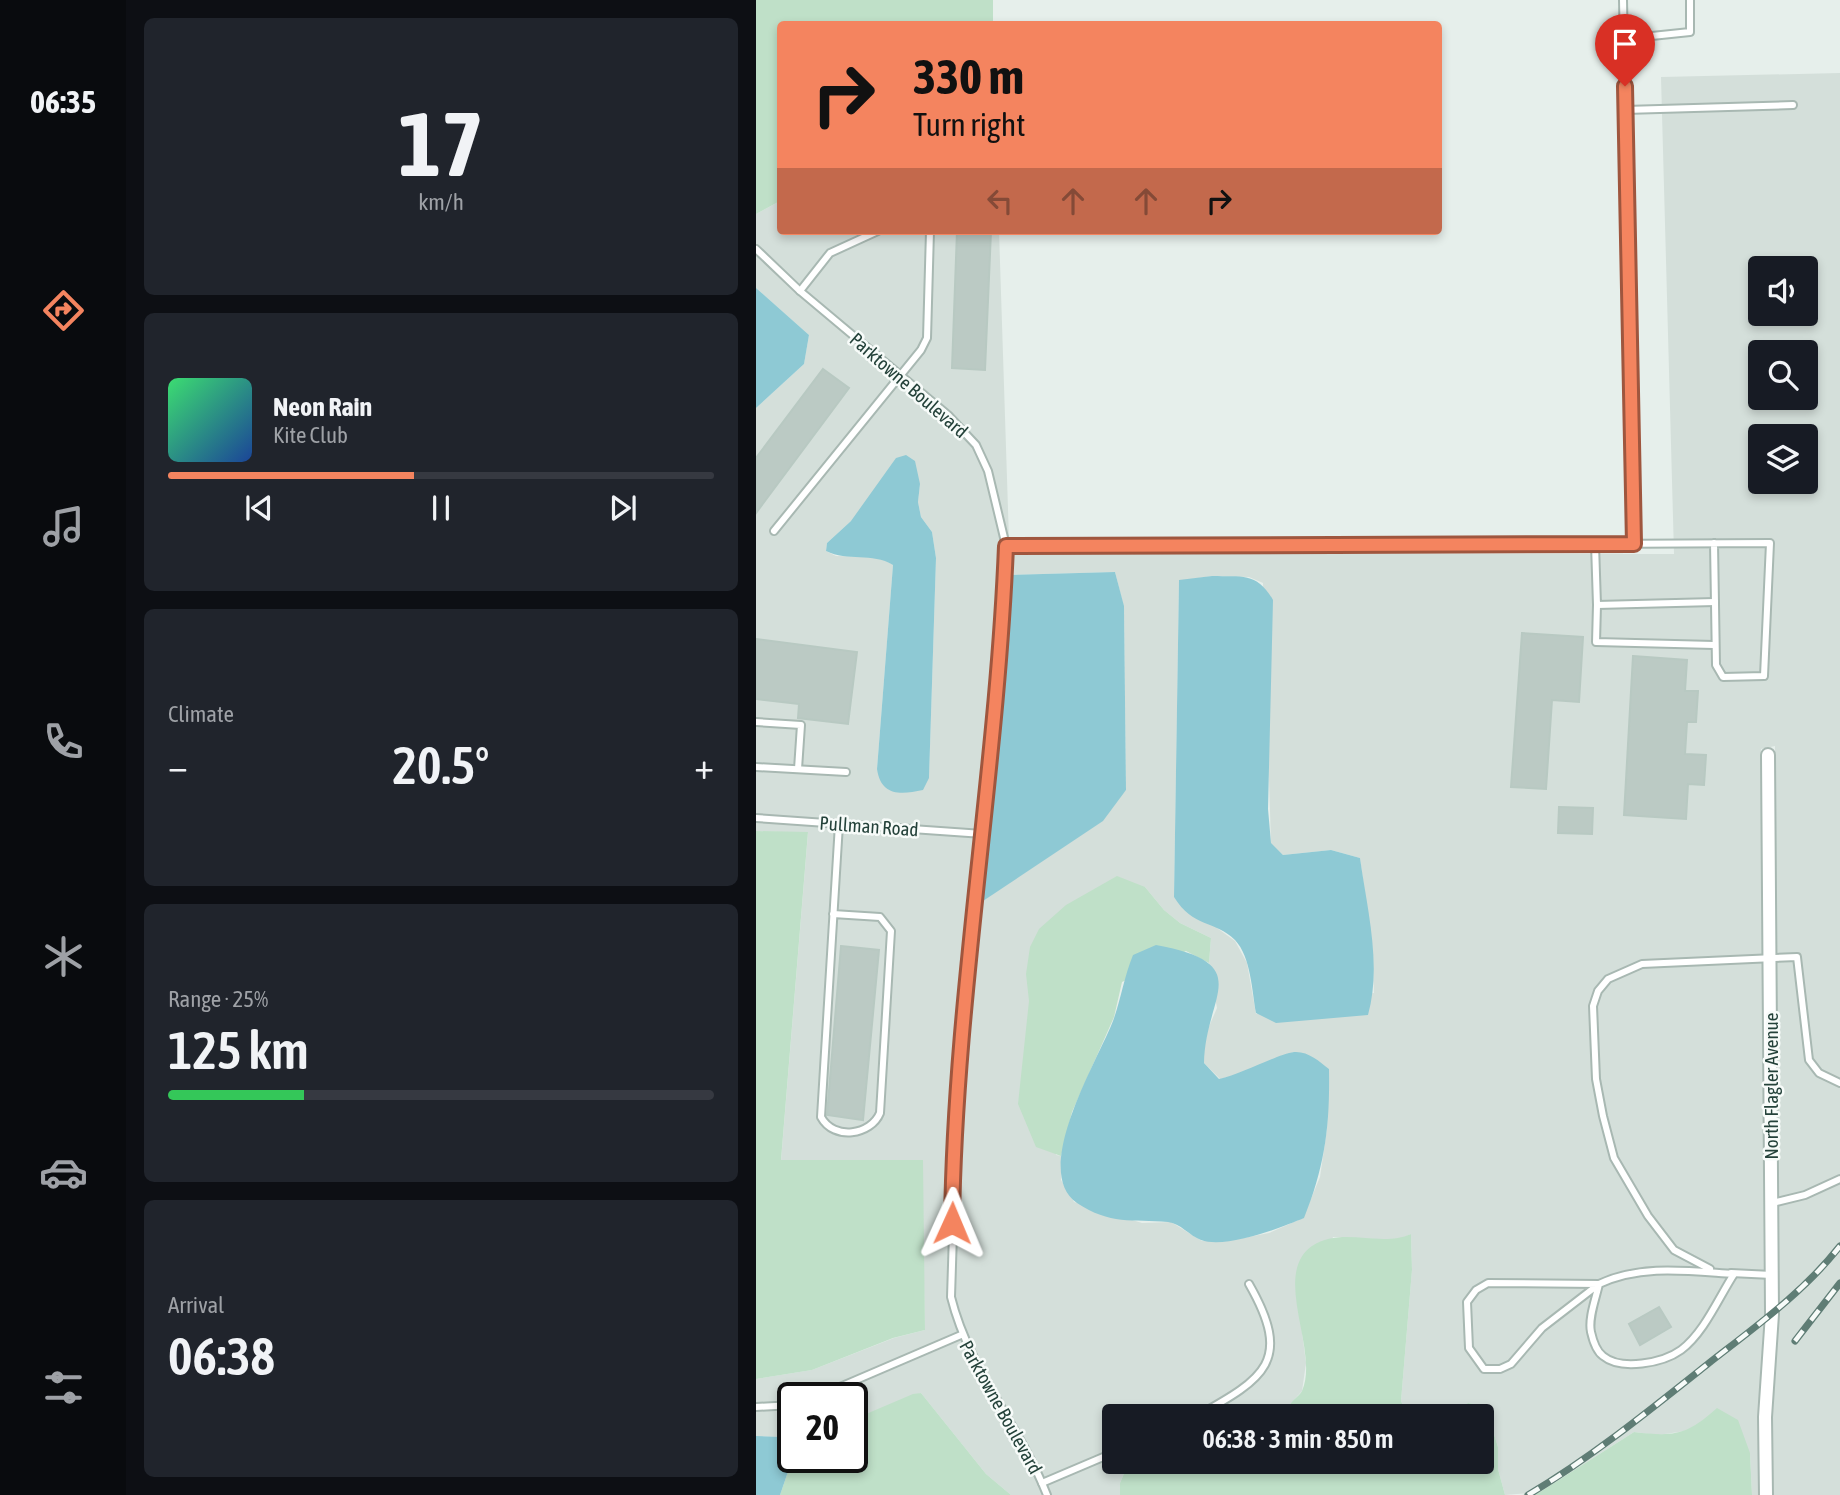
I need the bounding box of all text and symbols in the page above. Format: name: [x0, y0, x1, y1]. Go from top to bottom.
pin: [1595, 14, 1655, 86]
icon: arrive: [1606, 25, 1644, 63]
text: 330 m: [913, 48, 1024, 104]
icon: right: [798, 49, 889, 140]
text: 06:35: [30, 83, 96, 120]
text: 17: [398, 91, 484, 195]
text: Turn right: [913, 106, 1026, 143]
icon: left: [981, 182, 1019, 220]
icon: ahead: [1054, 182, 1092, 220]
icon: ahead: [1127, 182, 1165, 220]
icon: right: [1200, 182, 1238, 220]
text: km/h: [418, 189, 464, 215]
map controls: [1748, 256, 1818, 494]
button: sound: [1748, 256, 1818, 326]
icon: directions: [39, 286, 88, 335]
street label: Parktowne Boulevard: [846, 328, 972, 442]
button: search: [1748, 340, 1818, 410]
text: Neon Rain: [273, 392, 372, 422]
text: Kite Club: [273, 422, 348, 448]
button: layers: [1748, 424, 1818, 494]
icon: previous: [240, 489, 278, 527]
icon: pause: [422, 489, 460, 527]
icon: next: [604, 489, 642, 527]
icon: music: [39, 502, 88, 551]
text: Climate: [168, 701, 234, 727]
icon: phone: [39, 717, 88, 766]
text: 20.5°: [393, 735, 489, 795]
text: −: [168, 744, 188, 787]
text: +: [694, 744, 714, 787]
street label: Pullman Road: [819, 812, 919, 840]
icon: climate: [39, 932, 88, 981]
text: Range · 25%: [168, 986, 268, 1012]
street label: North Flagler Avenue: [1760, 1013, 1782, 1159]
text: 125 km: [168, 1020, 309, 1080]
icon: car: [39, 1148, 88, 1197]
position arrow: [915, 1186, 989, 1260]
text: Arrival: [168, 1292, 224, 1318]
text: 06:38: [168, 1326, 275, 1386]
street label: Parktowne Boulevard: [955, 1336, 1047, 1478]
icon: filters: [39, 1363, 88, 1412]
speed limit sign: 20: [777, 1382, 868, 1473]
text: 06:38 · 3 min · 850 m: [1203, 1424, 1393, 1454]

